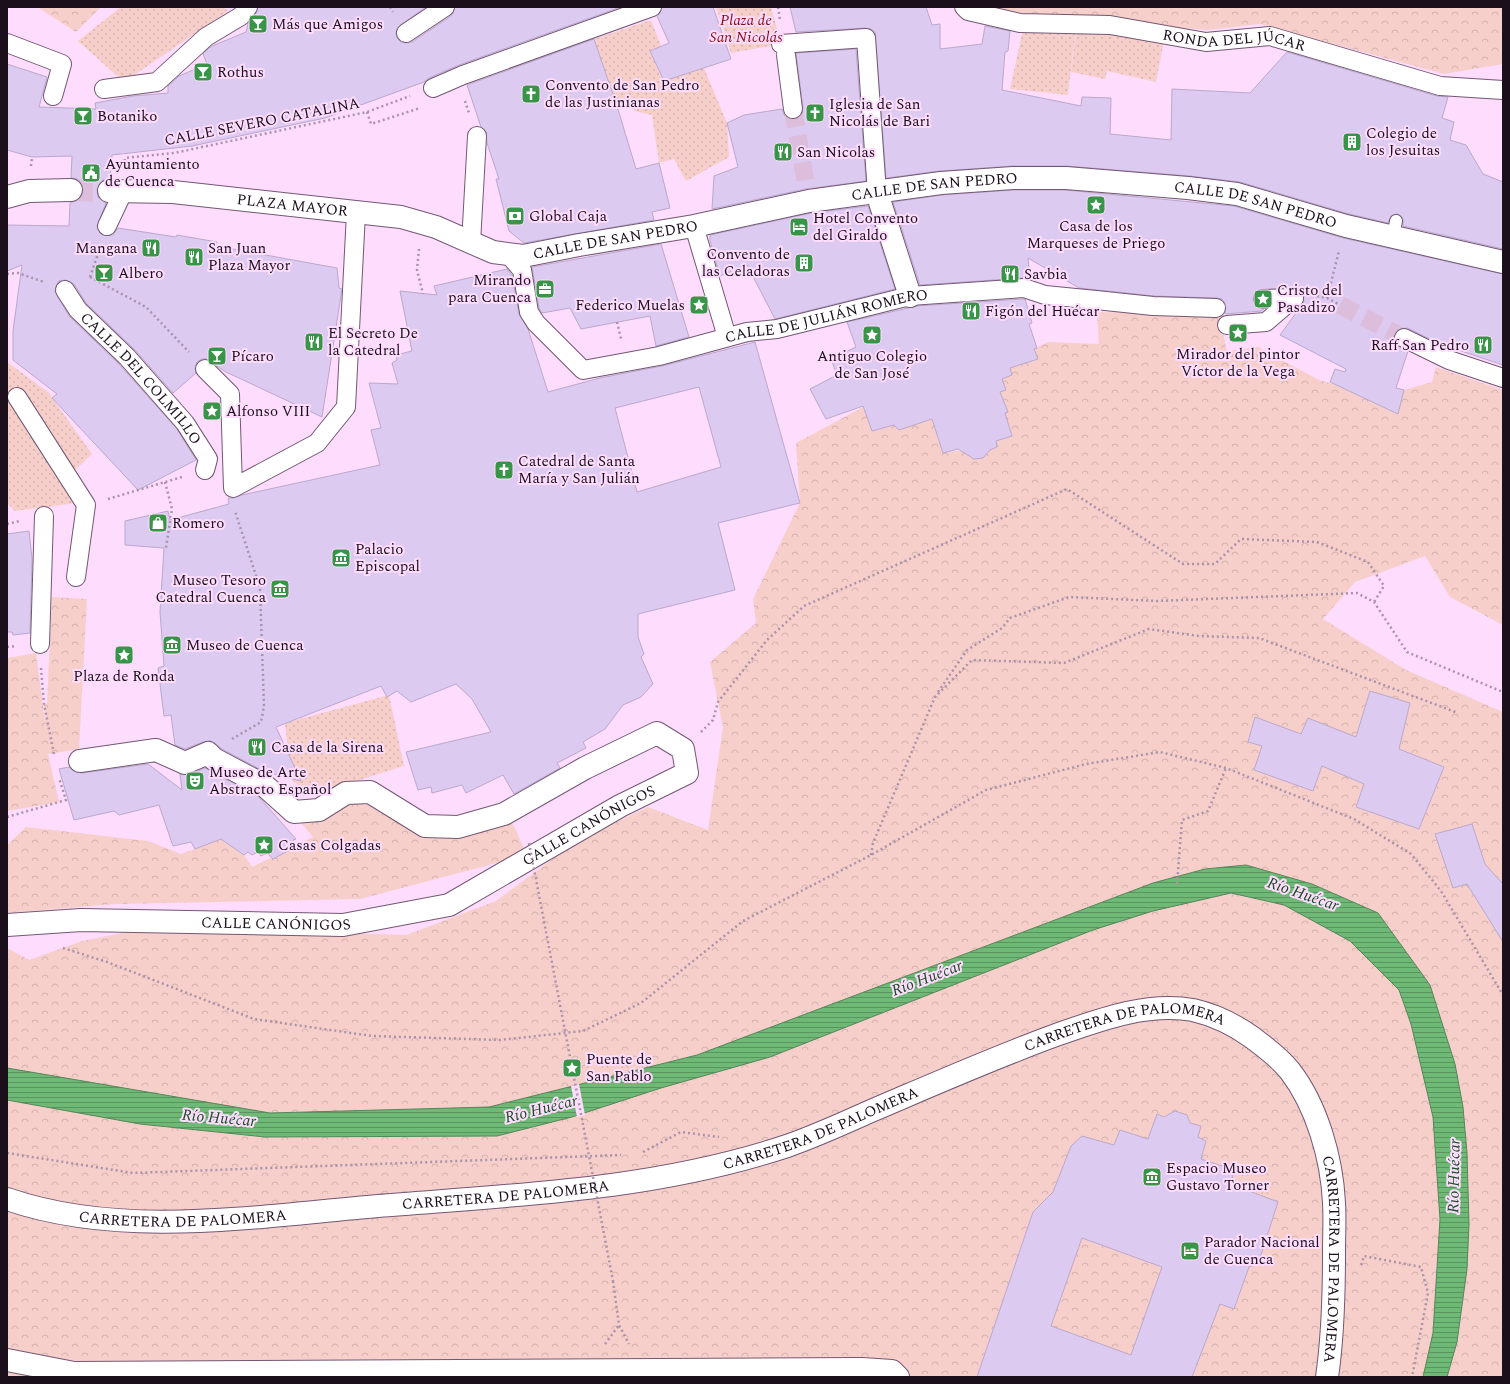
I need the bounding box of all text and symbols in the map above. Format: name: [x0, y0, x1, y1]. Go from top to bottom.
park label: Plaza de San Nicolás: [710, 9, 783, 49]
bar icon: Más que Amigos: [247, 13, 269, 35]
place label: Más que Amigos: [272, 13, 383, 36]
street label: RONDA DEL JÚCAR: [1161, 23, 1308, 57]
bar icon: Rothus: [192, 61, 214, 83]
place label: Rothus: [217, 61, 264, 84]
place label: Convento de San Pedro de las Justinianas: [545, 74, 699, 114]
church icon: Convento de San Pedro de las Justinianas: [520, 83, 542, 105]
street label: CALLE SEVERO CATALINA: [162, 92, 362, 152]
place label: Iglesia de San Nicolás de Bari: [829, 93, 930, 133]
church icon: Iglesia de San Nicolás de Bari: [804, 102, 826, 124]
bar icon: Botaniko: [72, 105, 94, 127]
place label: Botaniko: [97, 105, 157, 128]
place label: Colegio de los Jesuitas: [1366, 122, 1440, 162]
building icon: Colegio de los Jesuitas: [1341, 131, 1363, 153]
restaurant icon: San Nicolas: [772, 141, 794, 163]
place label: San Nicolas: [797, 141, 875, 164]
place label: Ayuntamiento de Cuenca: [105, 153, 200, 193]
public building icon: Ayuntamiento de Cuenca: [80, 162, 102, 184]
street label: CALLE DE SAN PEDRO: [850, 166, 1018, 207]
street label: CALLE DE SAN PEDRO: [1173, 175, 1340, 234]
street label: PLAZA MAYOR: [236, 188, 349, 223]
place icon: Casa de los Marqueses de Priego: [1085, 194, 1107, 216]
bank icon: Global Caja: [504, 205, 526, 227]
place label: Global Caja: [529, 205, 608, 228]
place label: Hotel Convento del Giraldo: [813, 207, 918, 247]
street label: CALLE DE SAN PEDRO: [531, 214, 700, 265]
place label: Casa de los Marqueses de Priego: [1027, 215, 1165, 255]
hotel icon: Hotel Convento del Giraldo: [788, 216, 810, 238]
place label: Mangana: [75, 237, 138, 260]
restaurant icon: Mangana: [140, 237, 162, 259]
place label: San Juan Plaza Mayor: [208, 237, 290, 277]
place label: Convento de las Celadoras: [702, 243, 790, 283]
restaurant icon: San Juan Plaza Mayor: [183, 246, 205, 268]
building icon: Convento de las Celadoras: [793, 252, 815, 274]
bar icon: Albero: [93, 262, 115, 284]
place label: Albero: [118, 262, 163, 285]
restaurant icon: Savbia: [999, 263, 1021, 285]
place label: Savbia: [1024, 263, 1068, 286]
place label: Mirando para Cuenca: [448, 269, 532, 309]
office icon: Mirando para Cuenca: [534, 278, 556, 300]
place label: Cristo del Pasadizo: [1277, 279, 1342, 319]
street label: CALLE DE JULIÁN ROMERO: [722, 283, 929, 349]
place icon: Cristo del Pasadizo: [1252, 288, 1274, 310]
place label: Federico Muelas: [575, 294, 685, 317]
place icon: Federico Muelas: [688, 294, 710, 316]
restaurant icon: Figón del Huécar: [960, 300, 982, 322]
place label: Figón del Huécar: [985, 300, 1100, 323]
street label: CALLE DEL COLMILLO: [75, 306, 207, 449]
place label: El Secreto De la Catedral: [328, 322, 418, 362]
place icon: Mirador del pintor Víctor de la Vega: [1227, 322, 1249, 344]
place icon: Antiguo Colegio de San José: [861, 324, 883, 346]
restaurant icon: El Secreto De la Catedral: [303, 331, 325, 353]
place label: Raff San Pedro: [1371, 334, 1469, 357]
restaurant icon: Raff San Pedro: [1472, 334, 1494, 356]
place label: Mirador del pintor Víctor de la Vega: [1176, 343, 1300, 383]
bar icon: Pícaro: [206, 345, 228, 367]
place label: Pícaro: [231, 345, 274, 368]
place label: Antiguo Colegio de San José: [817, 345, 927, 385]
place icon: Alfonso VIII: [201, 400, 223, 422]
place label: Alfonso VIII: [226, 400, 310, 423]
place label: Catedral de Santa María y San Julián: [518, 450, 640, 490]
church icon: Catedral de Santa María y San Julián: [493, 459, 515, 481]
shop icon: Romero: [147, 512, 169, 534]
place label: Romero: [172, 512, 224, 535]
place label: Palacio Episcopal: [355, 538, 420, 578]
museum icon: Palacio Episcopal: [330, 547, 352, 569]
place label: Museo Tesoro Catedral Cuenca: [155, 569, 267, 609]
museum icon: Museo Tesoro Catedral Cuenca: [269, 578, 291, 600]
museum icon: Museo de Cuenca: [161, 634, 183, 656]
place label: Museo de Cuenca: [186, 634, 304, 657]
place icon: Plaza de Ronda: [113, 644, 135, 666]
place label: Plaza de Ronda: [73, 665, 175, 688]
restaurant icon: Casa de la Sirena: [246, 736, 268, 758]
place label: Casa de la Sirena: [271, 736, 384, 759]
place label: Museo de Arte Abstracto Español: [209, 761, 331, 801]
theatre icon: Museo de Arte Abstracto Español: [184, 770, 206, 792]
street label: CALLE CANÓNIGOS: [518, 779, 659, 872]
place icon: Casas Colgadas: [253, 834, 275, 856]
place label: Casas Colgadas: [278, 834, 381, 857]
water label: Río Huécar: [1264, 871, 1343, 918]
street label: CALLE CANÓNIGOS: [201, 911, 353, 936]
water label: Río Huécar: [888, 953, 966, 1003]
street label: CARRETERA DE PALOMERA: [1020, 996, 1229, 1058]
place label: Puente de San Pablo: [586, 1048, 652, 1088]
place icon: Puente de San Pablo: [561, 1057, 583, 1079]
street label: CARRETERA DE PALOMERA: [720, 1081, 922, 1175]
water label: Río Huécar: [502, 1088, 580, 1130]
water label: Río Huécar: [181, 1103, 258, 1133]
water label: Río Huécar: [1441, 1138, 1467, 1213]
street label: CARRETERA DE PALOMERA: [1316, 1153, 1346, 1364]
place label: Espacio Museo Gustavo Torner: [1166, 1157, 1269, 1197]
museum icon: Espacio Museo Gustavo Torner: [1141, 1166, 1163, 1188]
street label: CARRETERA DE PALOMERA: [401, 1174, 611, 1216]
street label: CARRETERA DE PALOMERA: [77, 1203, 288, 1233]
place label: Parador Nacional de Cuenca: [1204, 1231, 1320, 1271]
hotel icon: Parador Nacional de Cuenca: [1179, 1240, 1201, 1262]

